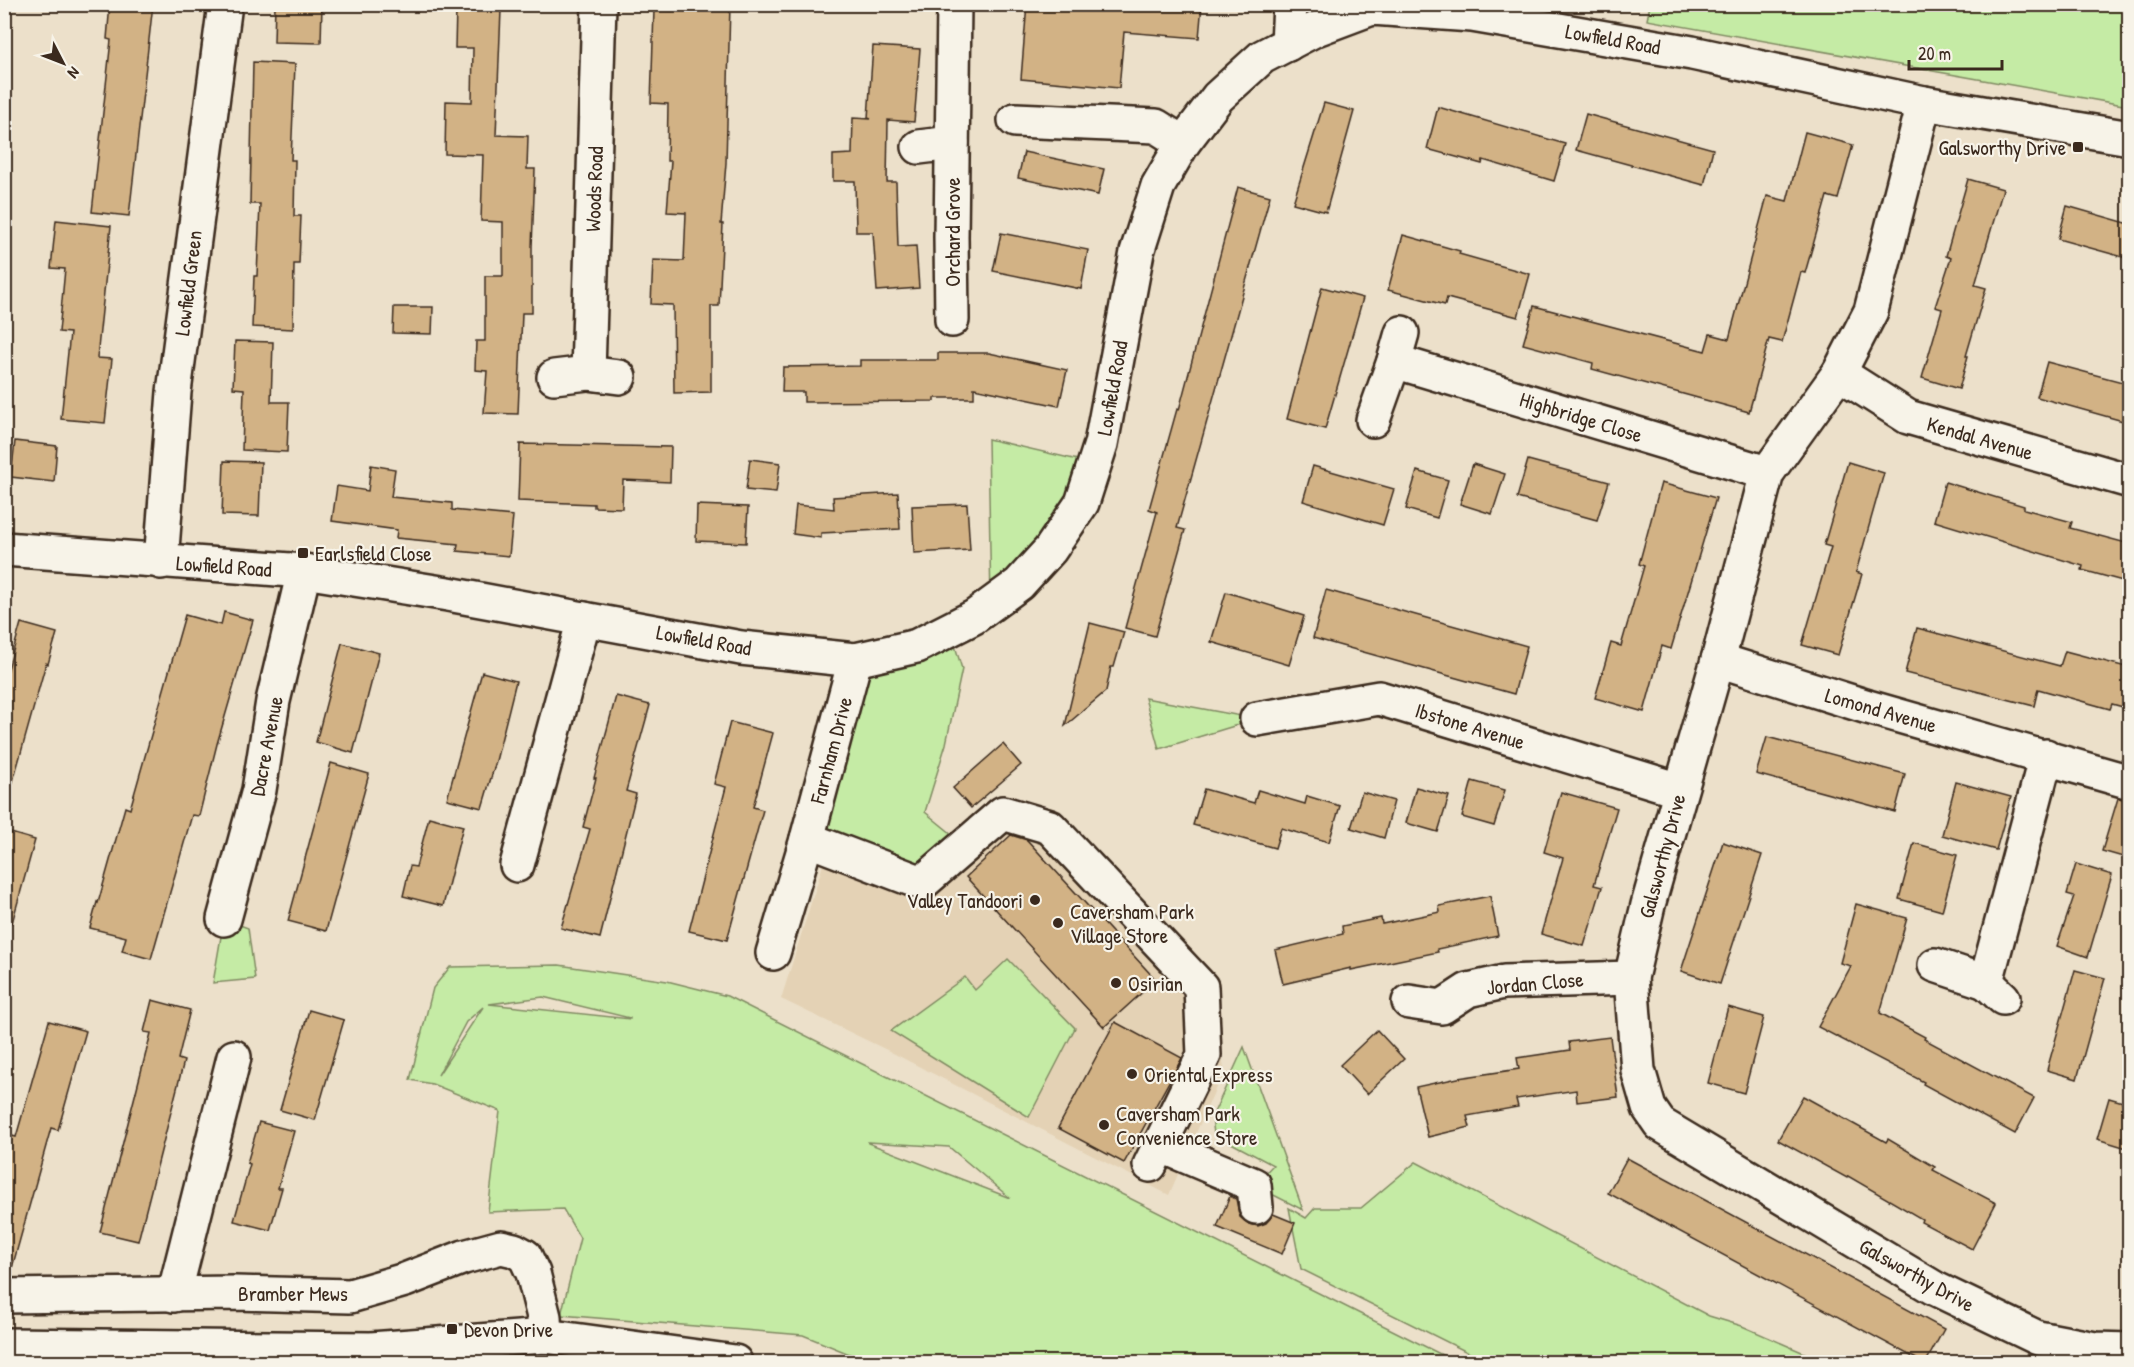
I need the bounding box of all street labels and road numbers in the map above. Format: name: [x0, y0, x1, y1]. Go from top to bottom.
street label: Lowfield Road: [1563, 16, 1663, 62]
street label: Woods Road: [578, 146, 610, 232]
street label: Orchard Grove: [938, 177, 967, 287]
street label: Lowfield Green: [167, 229, 209, 337]
street label: Lowfield Road: [1089, 338, 1135, 438]
street label: Highbridge Close: [1516, 385, 1646, 449]
street label: Kendal Avenue: [1924, 409, 2036, 467]
street label: Lowfield Road: [175, 548, 273, 584]
street label: Lowfield Road: [654, 617, 754, 663]
street label: Lomond Avenue: [1822, 680, 1940, 740]
street label: Farnham Drive: [803, 693, 859, 808]
street label: Dacre Avenue: [242, 694, 290, 798]
street label: Ibstone Avenue: [1412, 696, 1528, 756]
street label: Galsworthy Drive: [1631, 791, 1693, 921]
street label: Jordan Close: [1485, 964, 1585, 1002]
street label: Galsworthy Drive: [1854, 1231, 1980, 1319]
street label: Bramber Mews: [238, 1279, 348, 1308]

